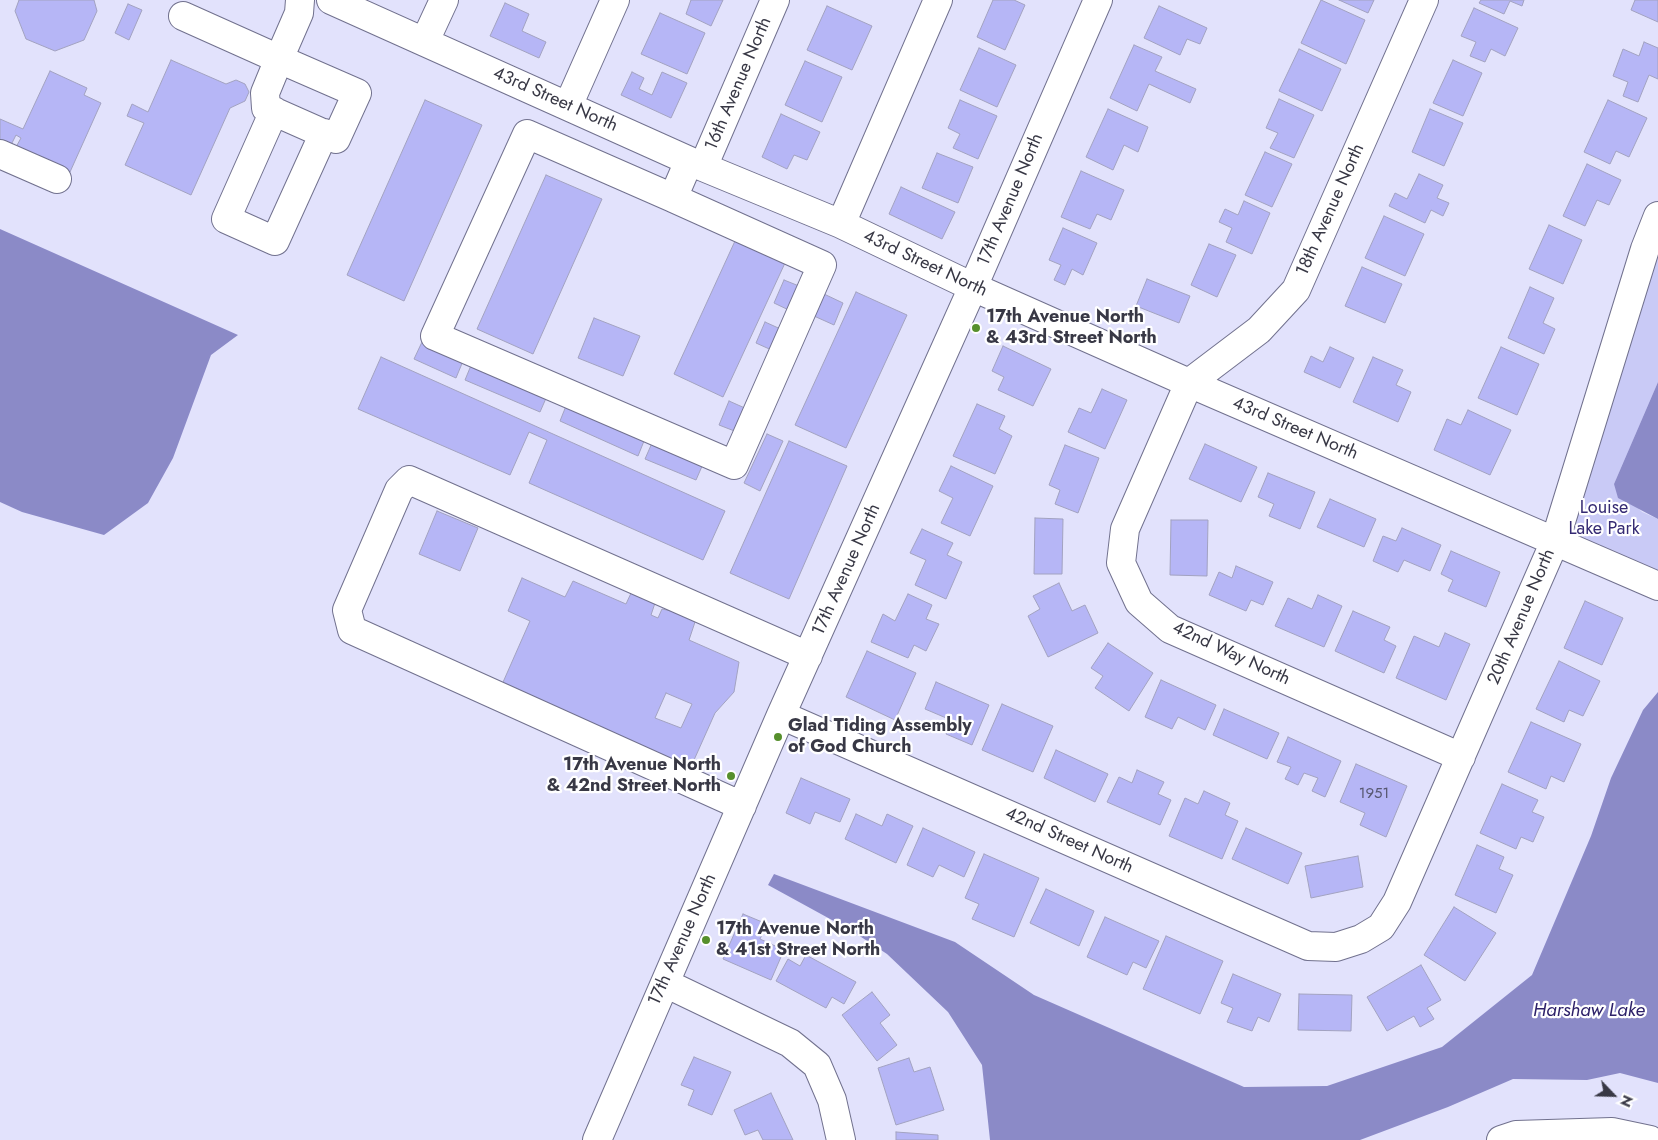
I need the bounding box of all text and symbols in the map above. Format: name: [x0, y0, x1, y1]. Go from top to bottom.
street label: 16th Avenue North: [701, 14, 777, 154]
street label: 43rd Street North: [489, 63, 621, 137]
street label: 17th Avenue North: [973, 130, 1049, 270]
street label: 18th Avenue North: [1292, 141, 1370, 279]
street label: 43rd Street North: [860, 226, 990, 302]
place label: 17th Avenue North & 43rd Street North: [986, 307, 1157, 350]
marker: 17th Avenue North & 43rd Street North: [970, 322, 982, 334]
street label: 43rd Street North: [1229, 393, 1361, 465]
park label: Louise Lake Park: [1568, 498, 1640, 540]
street label: 17th Avenue North: [808, 501, 886, 639]
street label: 20th Avenue North: [1484, 546, 1560, 688]
street label: 42nd Way North: [1169, 617, 1293, 691]
place label: Glad Tiding Assembly of God Church: [788, 716, 972, 759]
marker: Glad Tiding Assembly of God Church: [772, 731, 784, 743]
place label: 17th Avenue North & 42nd Street North: [547, 755, 721, 798]
marker: 17th Avenue North & 42nd Street North: [725, 770, 737, 782]
house number: 1951: [1359, 785, 1389, 803]
street label: 42nd Street North: [1002, 803, 1136, 879]
street label: 17th Avenue North: [644, 871, 722, 1009]
place label: 17th Avenue North & 41st Street North: [716, 919, 880, 962]
marker: 17th Avenue North & 41st Street North: [700, 934, 712, 946]
water label: Harshaw Lake: [1533, 1000, 1645, 1022]
north arrow: [1588, 1070, 1638, 1120]
text: N: [1615, 1092, 1638, 1110]

